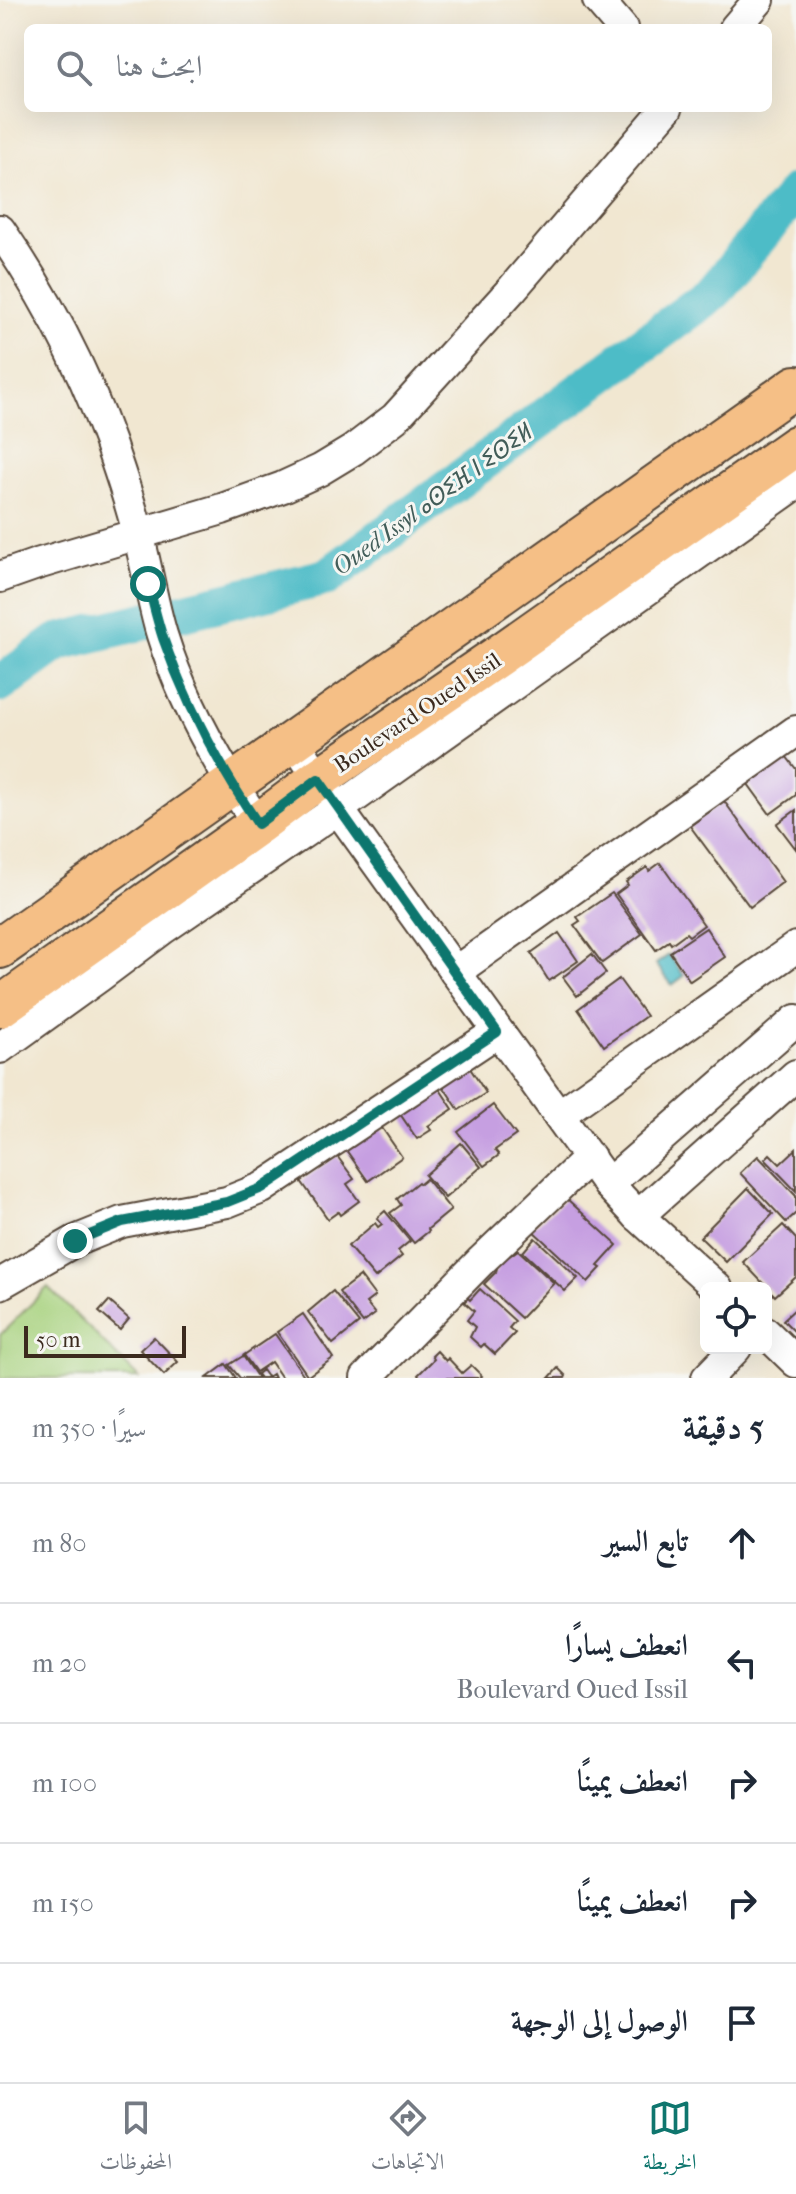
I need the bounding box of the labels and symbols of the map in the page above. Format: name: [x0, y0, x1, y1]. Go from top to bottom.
water label: Oued Issyl ⴰⵙⵉⴼ ⵏ ⵉⵙⵉⵍ: [327, 417, 539, 581]
route start: [130, 566, 166, 602]
street label: Boulevard Oued Issil: [329, 647, 506, 778]
route end: [57, 1223, 93, 1259]
scale bar: [24, 1322, 186, 1358]

